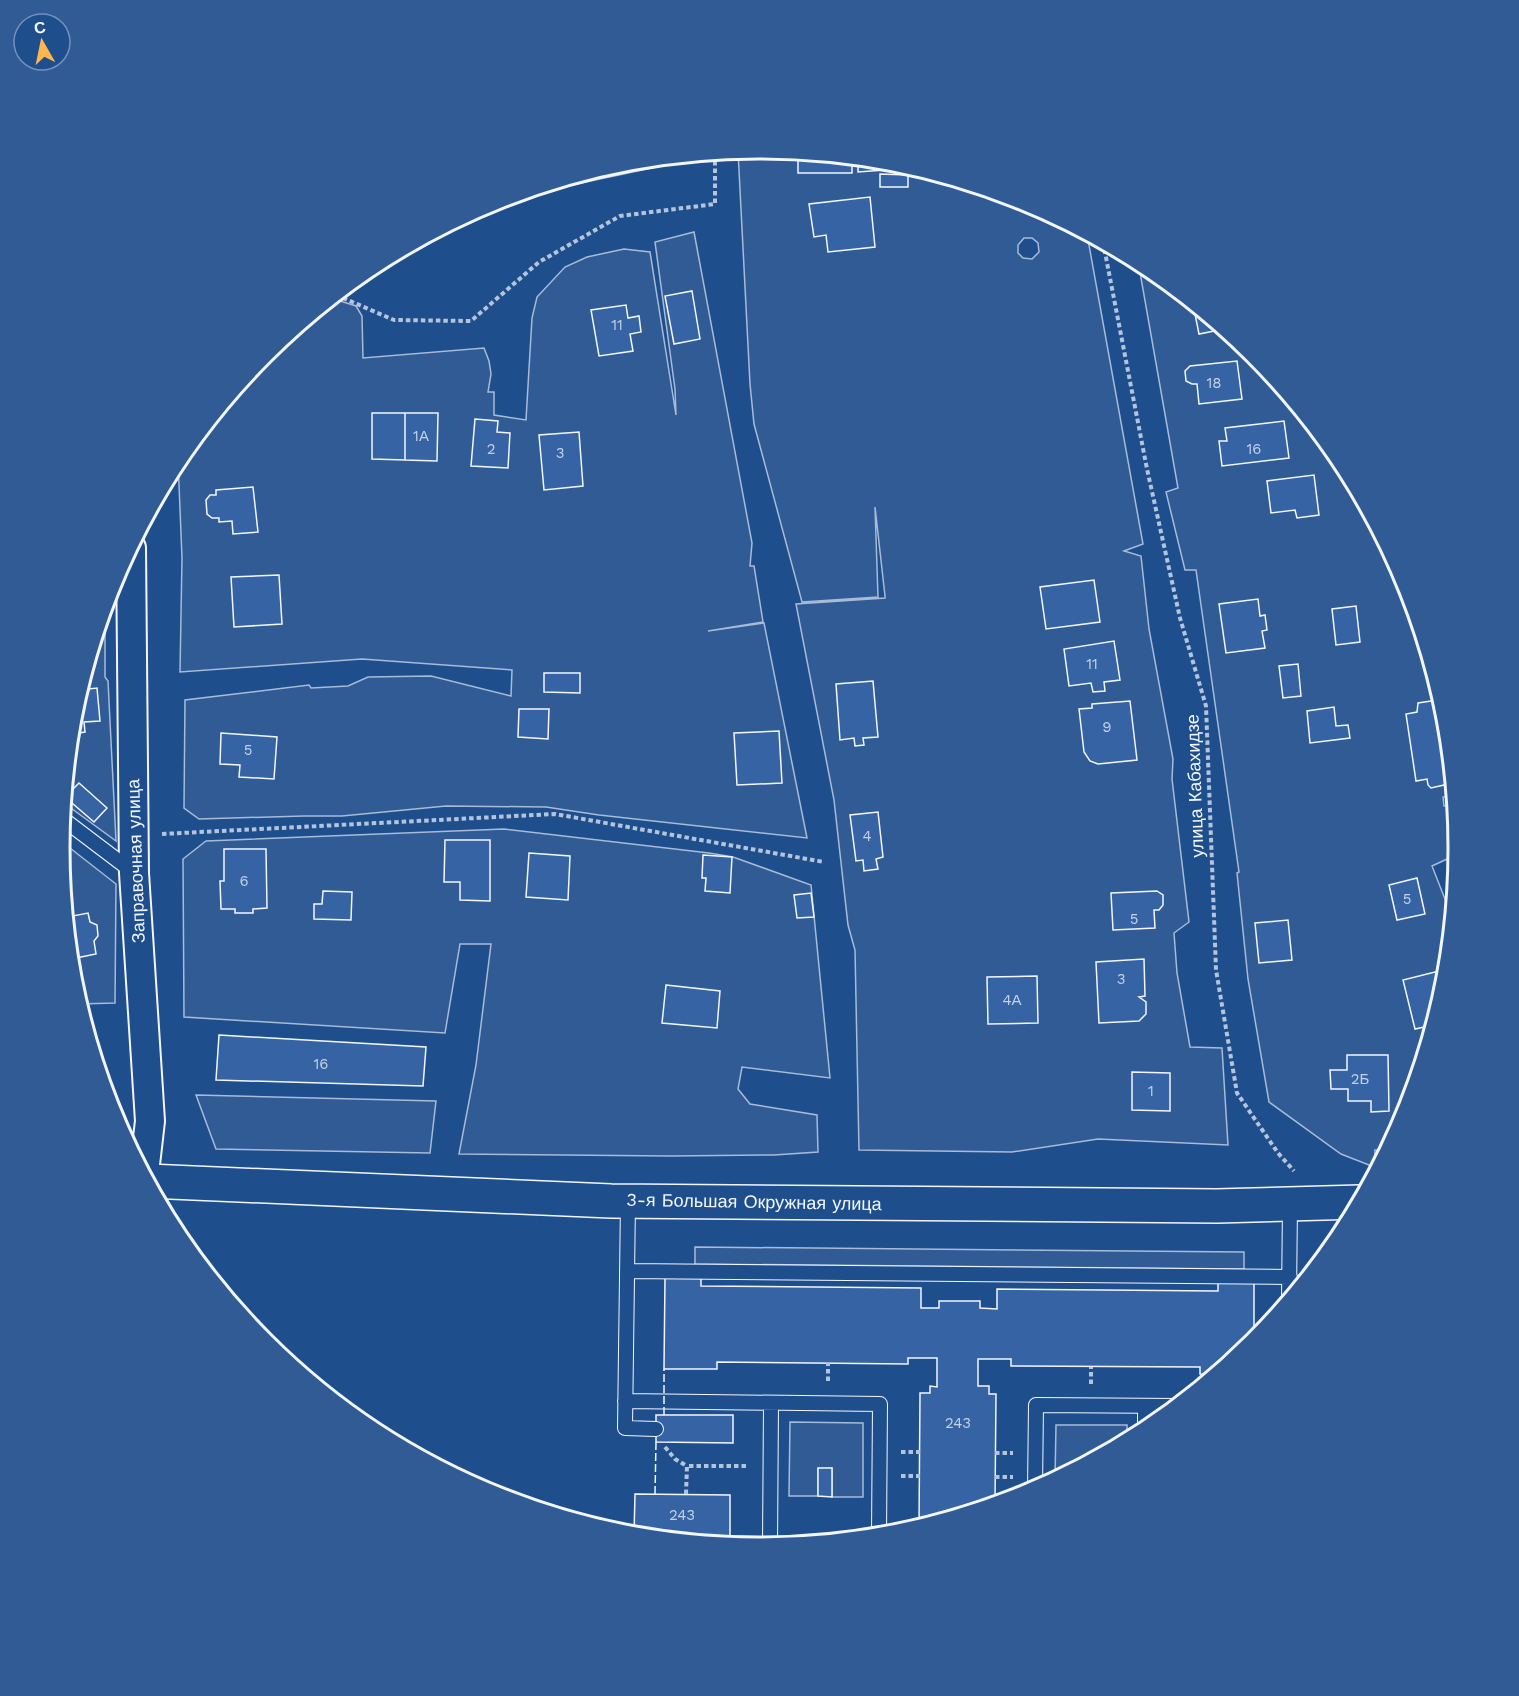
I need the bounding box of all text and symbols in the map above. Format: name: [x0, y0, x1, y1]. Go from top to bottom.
north arrow: [12, 12, 72, 72]
text: С: [33, 17, 47, 38]
house number: 11: [611, 316, 623, 334]
house number: 18: [1206, 374, 1222, 392]
house number: 1А: [413, 427, 429, 445]
house number: 2: [487, 440, 495, 458]
house number: 16: [1247, 440, 1261, 458]
house number: 3: [556, 444, 564, 462]
house number: 11: [1086, 655, 1098, 673]
street label: улица Кабахидзе: [1181, 714, 1208, 858]
house number: 9: [1102, 718, 1112, 736]
house number: 5: [244, 741, 252, 759]
street label: Заправочная улица: [122, 778, 149, 943]
house number: 4: [862, 827, 872, 845]
house number: 6: [239, 872, 249, 890]
house number: 5: [1403, 890, 1411, 908]
house number: 5: [1130, 910, 1138, 928]
house number: 3: [1117, 970, 1125, 988]
house number: 4А: [1002, 991, 1022, 1009]
house number: 16: [314, 1055, 328, 1073]
house number: 2Б: [1351, 1070, 1369, 1088]
house number: 1: [1148, 1082, 1154, 1100]
street label: 3-я Большая Окружная улица: [626, 1189, 883, 1214]
house number: 243: [945, 1414, 971, 1432]
house number: 243: [669, 1506, 695, 1524]

